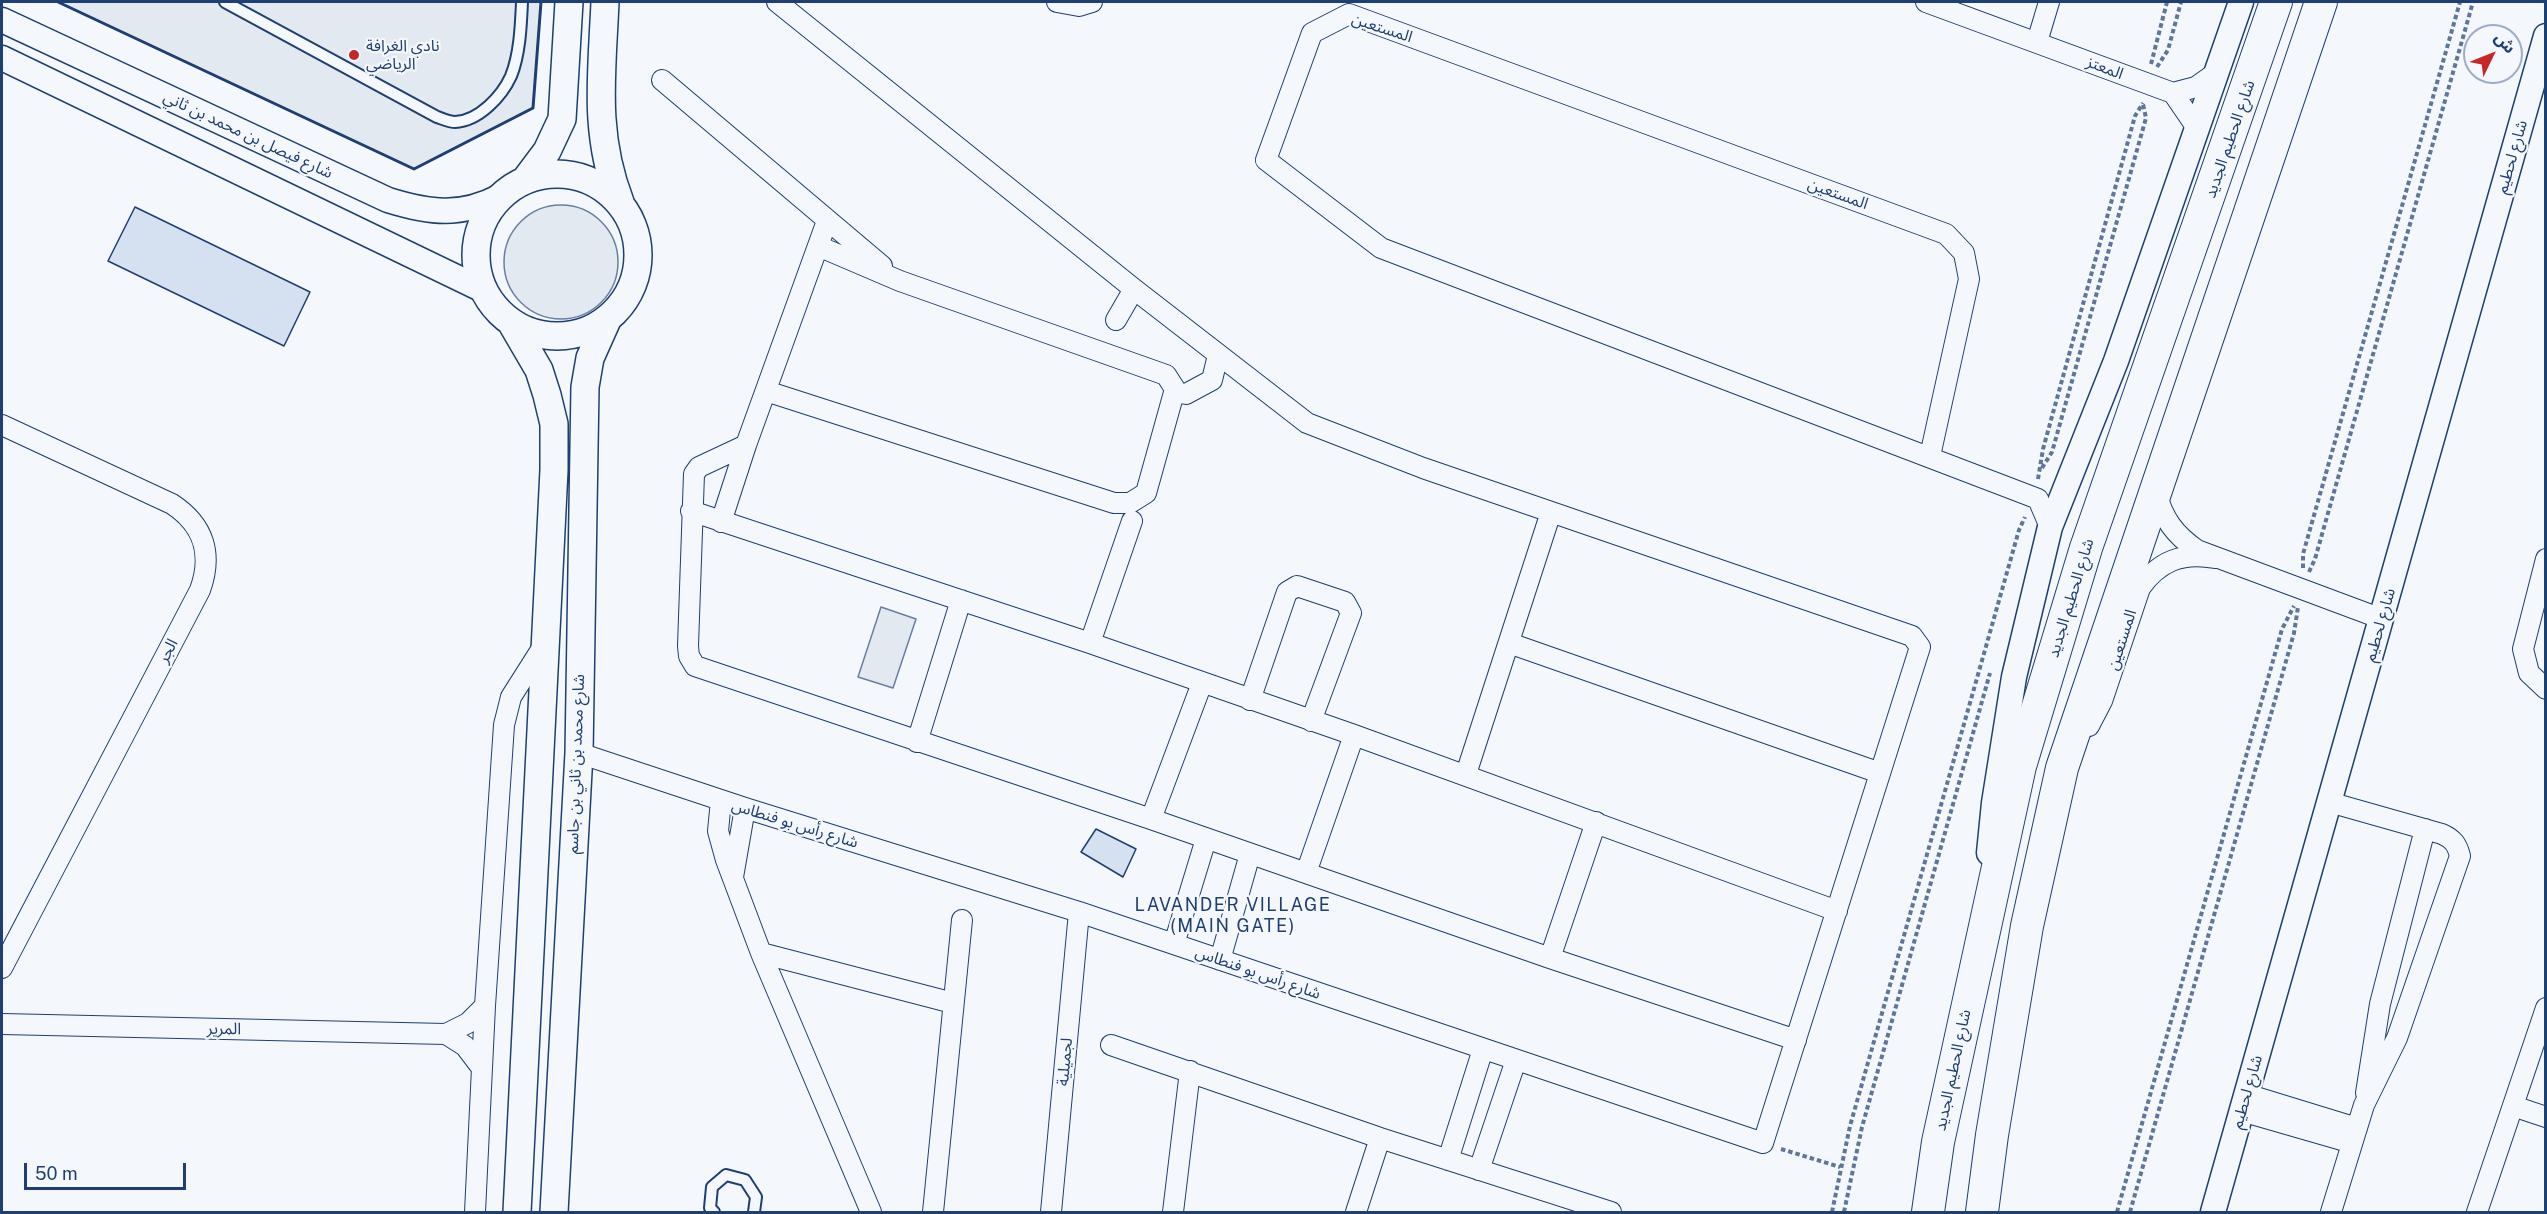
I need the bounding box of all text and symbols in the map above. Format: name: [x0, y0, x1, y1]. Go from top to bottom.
street label: المستعين: [1349, 9, 1415, 47]
north arrow: [2463, 24, 2523, 84]
text: ش: [2491, 28, 2519, 57]
place label: نادي الغرافة الرياضي: [366, 36, 440, 74]
marker: نادي الغرافة الرياضي: [347, 48, 361, 62]
street label: المعتز: [2084, 52, 2126, 84]
street label: شارع الحطيم الجديد: [2201, 78, 2259, 200]
street label: شارع فيصل بن محمد بن ثاني: [160, 87, 336, 183]
street label: شارع لحطيم: [2492, 118, 2532, 196]
street label: المستعين: [1805, 174, 1871, 214]
street label: شارع الحطيم الجديد: [2044, 536, 2098, 660]
street label: شارع لحطيم: [2360, 586, 2400, 664]
street label: المستعين: [2103, 607, 2141, 673]
street label: الجر: [154, 636, 182, 666]
street label: شارع محمد بن ثاني بن جاسم: [563, 674, 589, 854]
street label: شارع رأس بو فنطاس: [729, 796, 861, 852]
district label: LAVANDER VILLAGE (MAIN GATE): [1135, 894, 1331, 936]
street label: شارع رأس بو فنطاس: [1193, 943, 1323, 1003]
street label: شارع الحطيم الجديد: [1931, 1008, 1975, 1132]
street label: المرير: [207, 1019, 241, 1039]
street label: لجميلية: [1053, 1037, 1077, 1087]
street label: شارع لحطيم: [2227, 1053, 2267, 1131]
scale bar: [27, 1151, 189, 1189]
text: 50 m: [35, 1163, 78, 1184]

